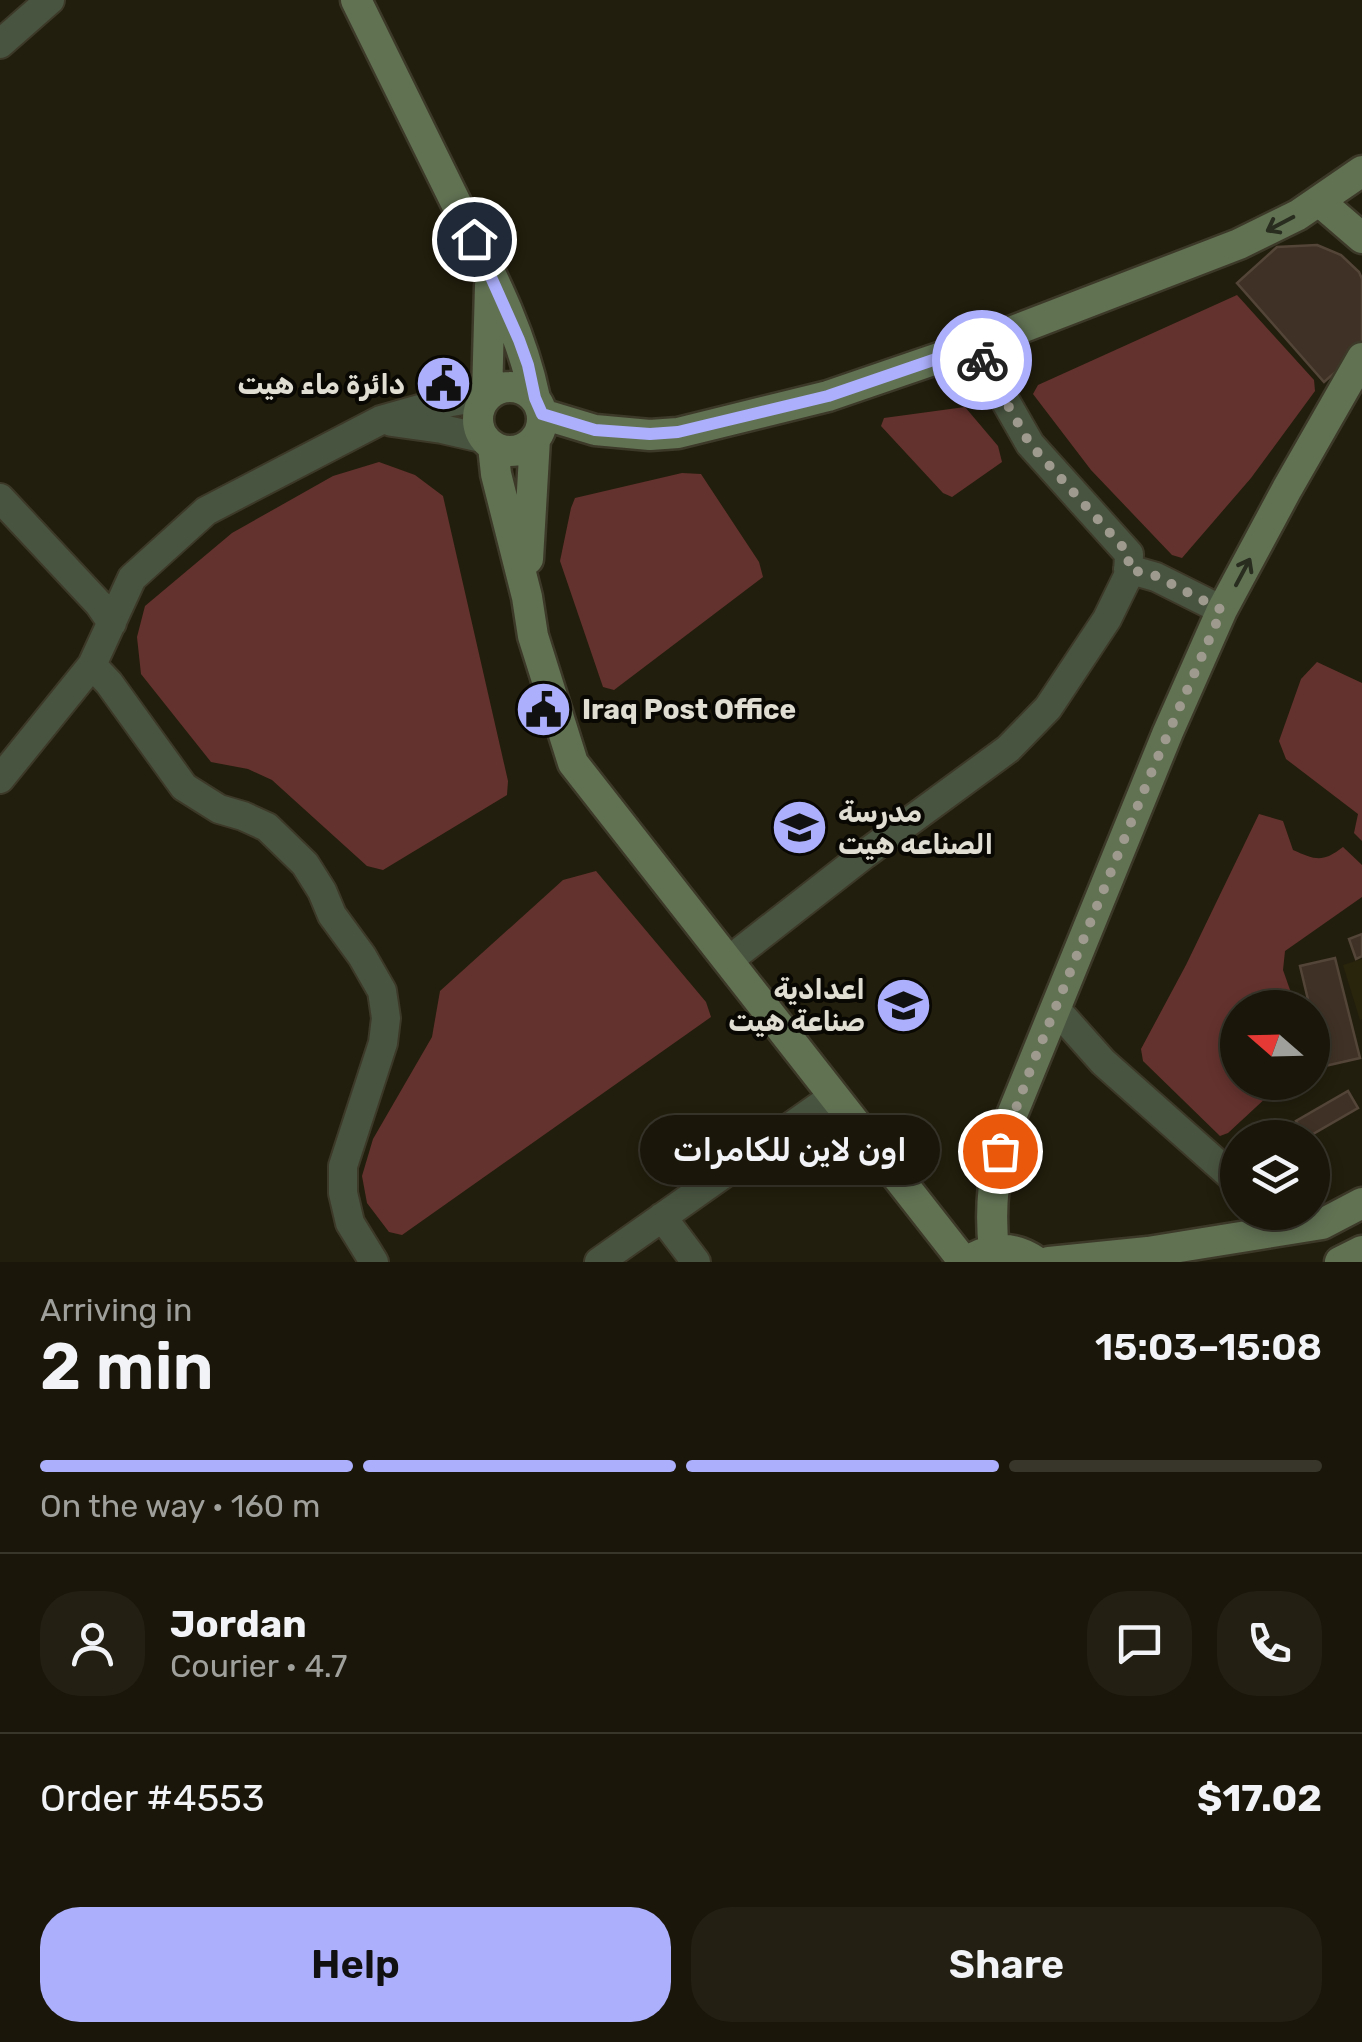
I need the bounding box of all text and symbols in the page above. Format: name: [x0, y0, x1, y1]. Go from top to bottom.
pin: [432, 197, 517, 282]
icon: home: [447, 212, 502, 267]
one-way arrow: [1266, 215, 1296, 234]
courier: [932, 310, 1032, 410]
icon: bike: [955, 333, 1010, 388]
public building icon: دائرة ماء هيت: [414, 354, 474, 414]
place label: دائرة ماء هيت: [237, 368, 405, 401]
one-way arrow: [1233, 558, 1253, 588]
public building icon: Iraq Post Office: [513, 679, 573, 739]
place label: Iraq Post Office: [582, 693, 796, 726]
place label: مدرسة الصناعه هيت: [838, 796, 993, 861]
school or university icon: مدرسة الصناعه هيت: [769, 798, 829, 858]
place label: اعدادية صناعة هيت: [728, 973, 865, 1038]
school or university icon: اعدادية صناعة هيت: [874, 975, 934, 1035]
north arrow: [1220, 990, 1330, 1100]
map controls: [1220, 990, 1330, 1230]
pin: [958, 1109, 1043, 1194]
callout: اون لاين للكامرات: [640, 1116, 940, 1186]
button: layers: [1220, 1120, 1330, 1230]
icon: bag: [973, 1124, 1028, 1179]
text: اون لاين للكامرات: [673, 1131, 907, 1169]
text: Arriving in: [40, 1291, 192, 1329]
text: 15:03–15:08: [1095, 1324, 1322, 1370]
text: 2 min: [40, 1328, 214, 1405]
text: On the way · 160 m: [40, 1487, 320, 1525]
button: person: [40, 1591, 145, 1696]
button: chat: [1087, 1591, 1192, 1696]
button: phone: [1217, 1591, 1322, 1696]
text: Jordan: [170, 1601, 307, 1647]
text: Courier · 4.7: [170, 1647, 347, 1685]
text: Order #4553: [40, 1775, 265, 1821]
text: $17.02: [1197, 1775, 1322, 1821]
button: Help: [40, 1907, 671, 2022]
button: Share: [691, 1907, 1322, 2022]

